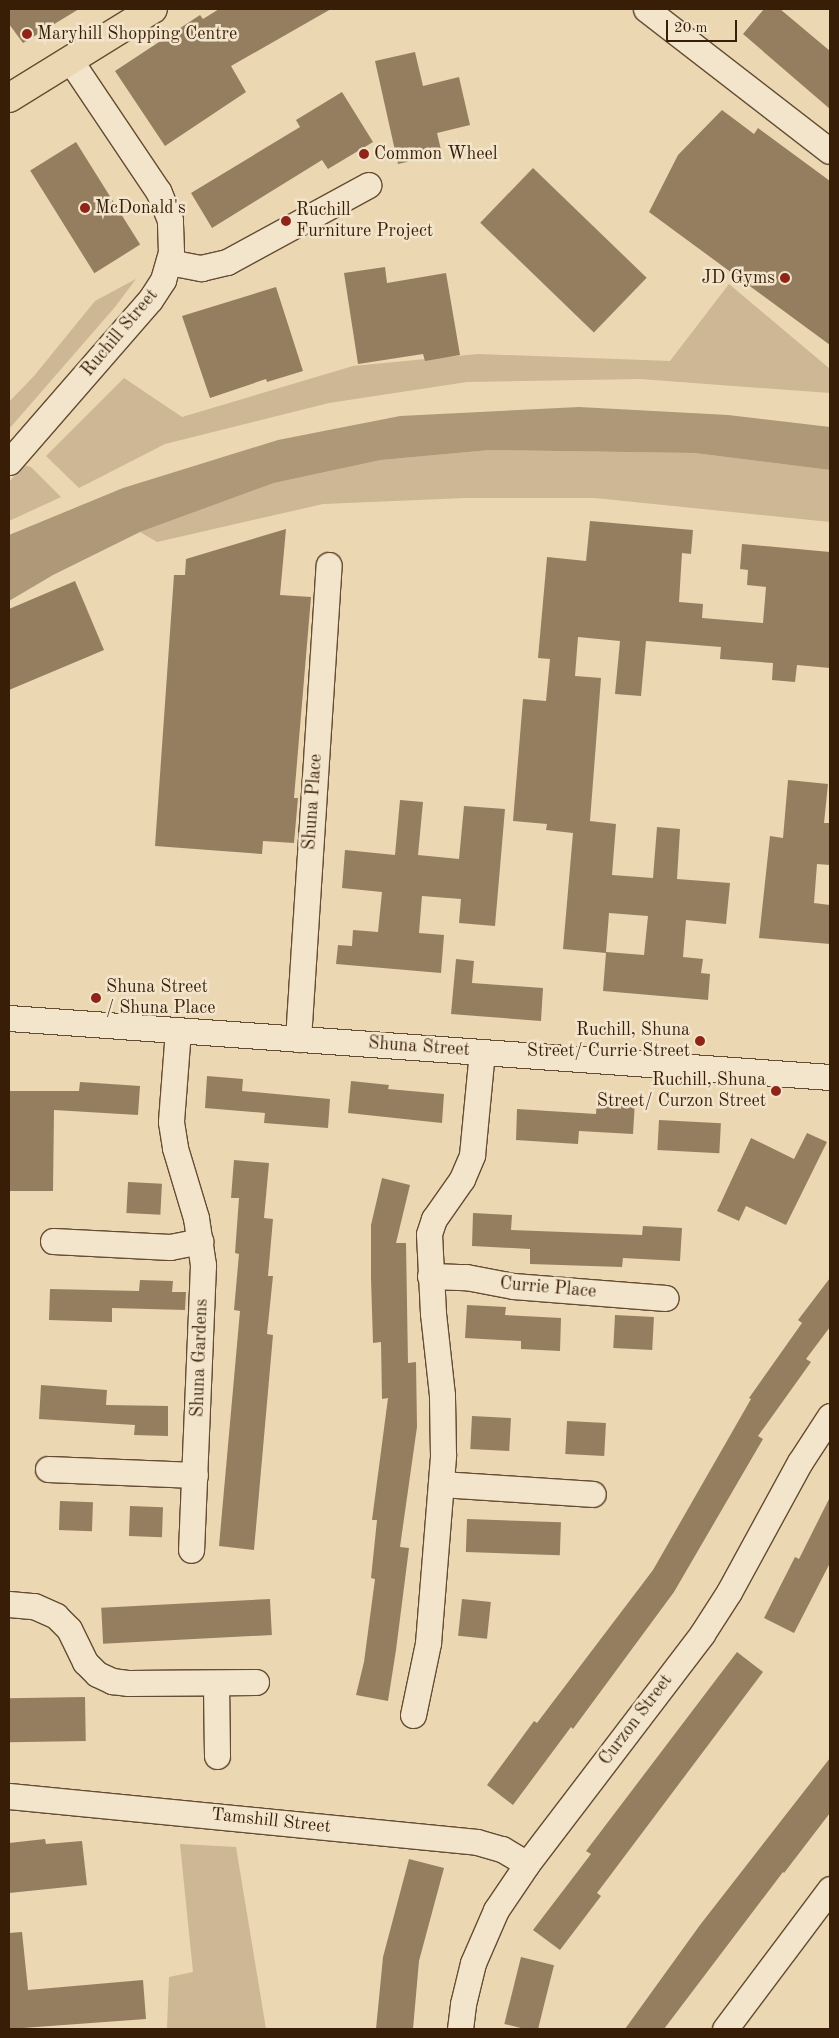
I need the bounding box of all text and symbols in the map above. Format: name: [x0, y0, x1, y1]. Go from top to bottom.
scale bar: [669, 10, 740, 42]
text: 20 m: [674, 21, 708, 36]
place label: Maryhill Shopping Centre: [37, 23, 237, 45]
marker: Maryhill Shopping Centre: [21, 28, 33, 40]
place label: Common Wheel: [374, 143, 498, 165]
marker: Common Wheel: [358, 148, 370, 160]
place label: McDonald's: [95, 197, 186, 219]
place label: Ruchill Furniture Project: [296, 200, 433, 242]
marker: McDonald's: [79, 202, 91, 214]
marker: Ruchill Furniture Project: [280, 215, 292, 227]
place label: JD Gyms: [702, 267, 775, 289]
marker: JD Gyms: [779, 272, 791, 284]
street label: Ruchill Street: [77, 285, 163, 381]
street label: Shuna Place: [299, 753, 327, 851]
place label: Shuna Street / Shuna Place: [106, 977, 215, 1020]
marker: Shuna Street / Shuna Place: [90, 992, 102, 1004]
place label: Ruchill, Shuna Street/ Currie Street: [527, 1020, 690, 1062]
street label: Shuna Street: [367, 1033, 471, 1061]
marker: Ruchill, Shuna Street/ Currie Street: [694, 1035, 706, 1047]
place label: Ruchill, Shuna Street/ Curzon Street: [597, 1070, 766, 1112]
marker: Ruchill, Shuna Street/ Curzon Street: [770, 1085, 782, 1097]
street label: Currie Place: [499, 1273, 597, 1303]
street label: Shuna Gardens: [187, 1298, 213, 1418]
street label: Curzon Street: [595, 1670, 677, 1770]
street label: Tamshill Street: [210, 1804, 332, 1838]

